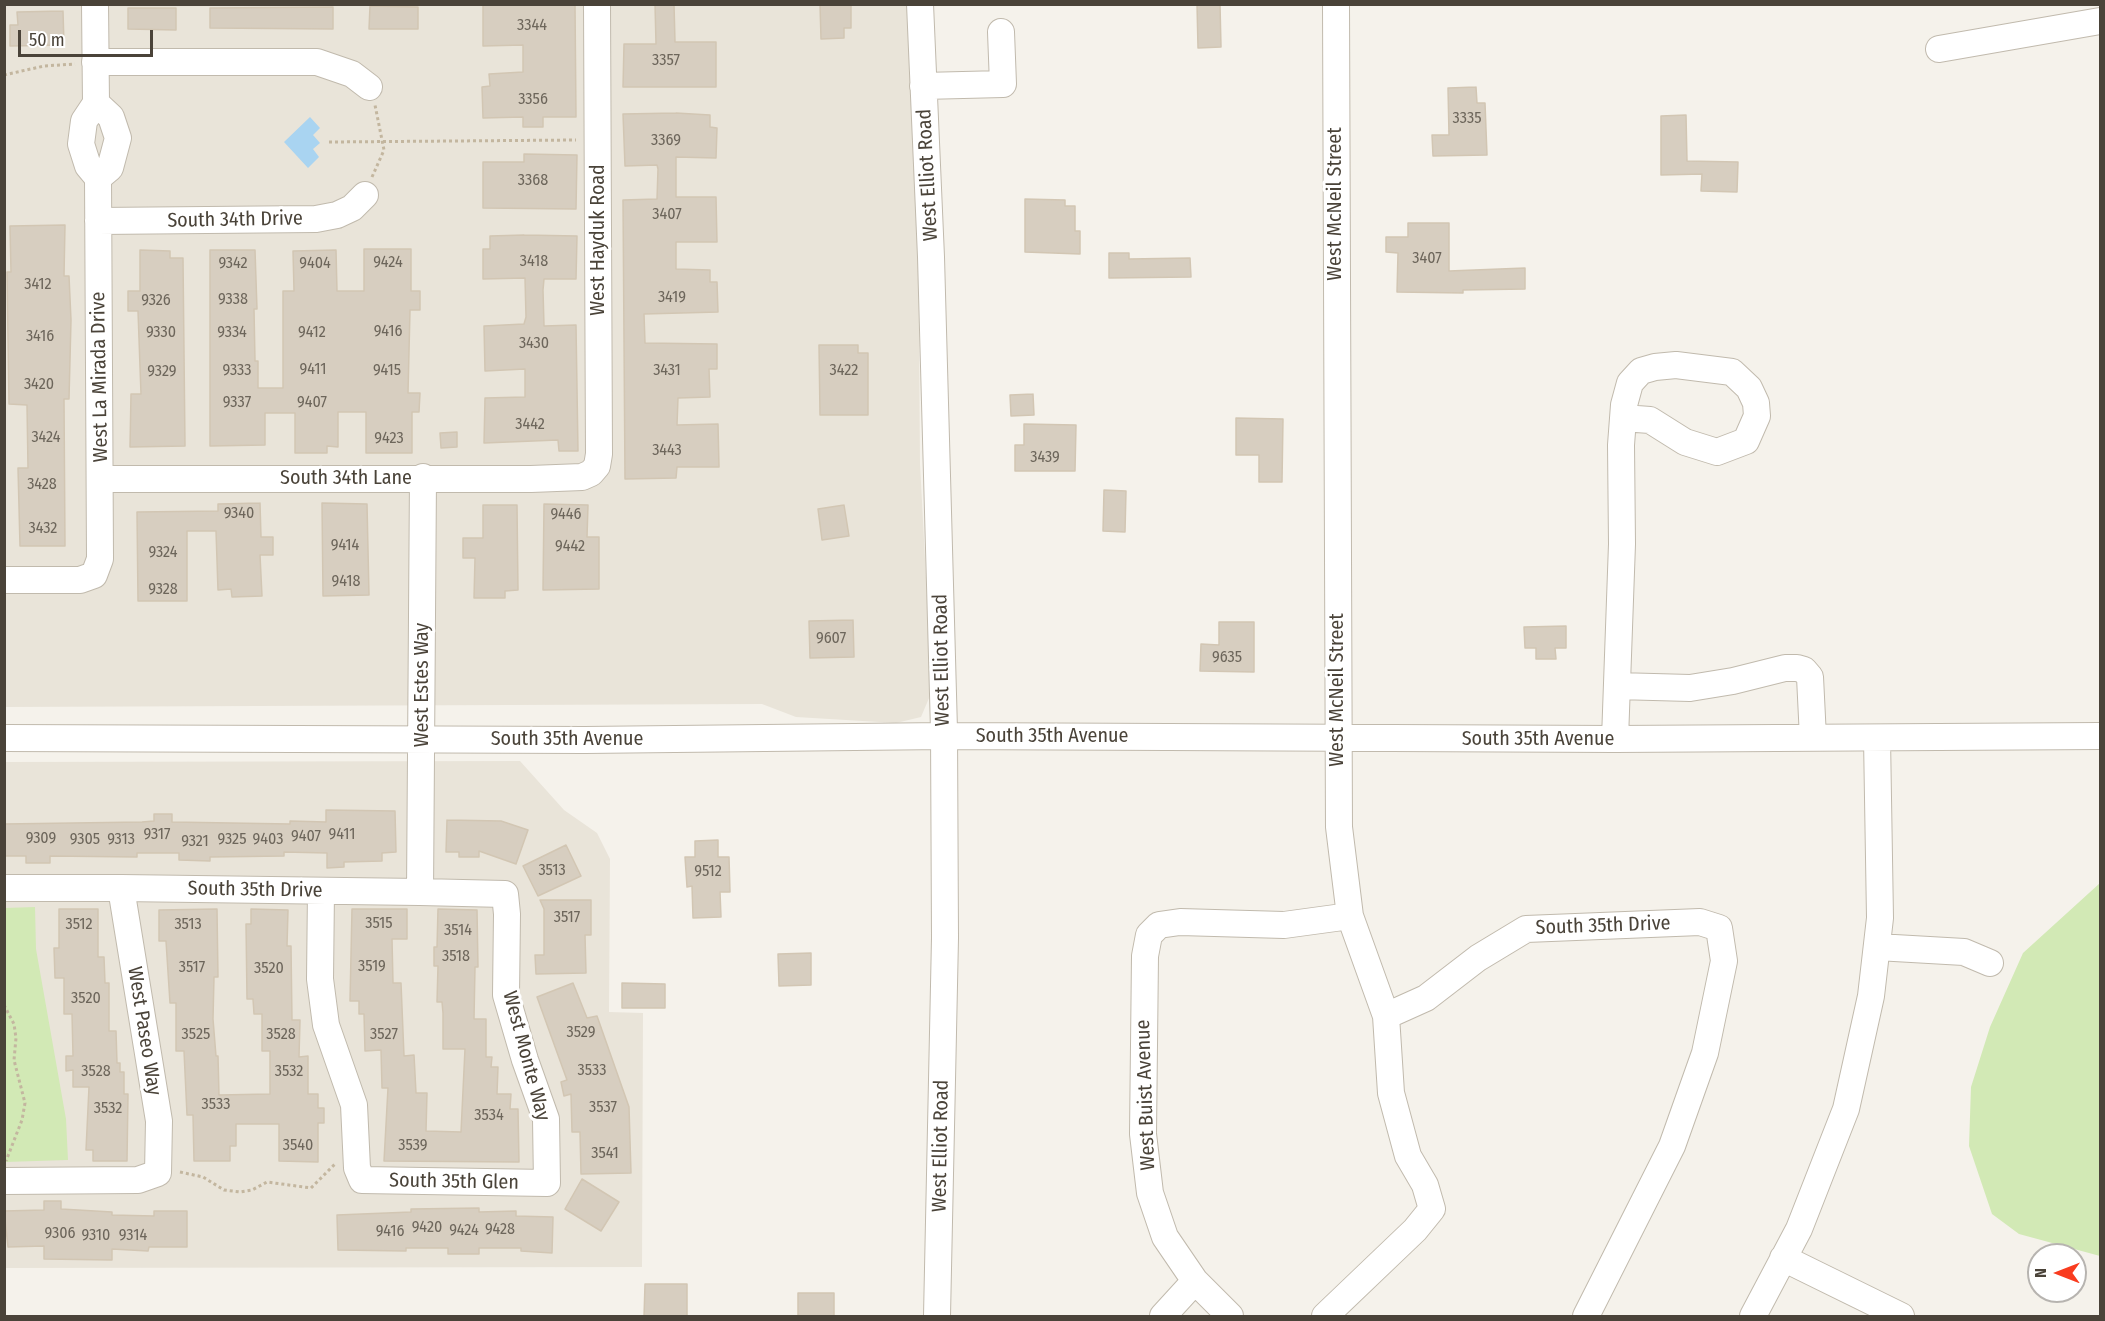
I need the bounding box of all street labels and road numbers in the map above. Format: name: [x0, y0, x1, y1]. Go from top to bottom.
street label: West Elliot Road: [913, 108, 943, 242]
street label: West McNeil Street: [1323, 127, 1347, 281]
street label: West Hayduk Road: [586, 164, 610, 316]
street label: South 34th Drive: [167, 207, 303, 233]
street label: West La Mirada Drive: [87, 291, 113, 463]
street label: South 34th Lane: [280, 466, 412, 490]
street label: West Elliot Road: [929, 594, 955, 726]
street label: West McNeil Street: [1325, 613, 1349, 767]
street label: West Estes Way: [410, 623, 434, 747]
street label: South 35th Avenue: [976, 724, 1128, 748]
street label: South 35th Avenue: [491, 727, 643, 751]
street label: South 35th Avenue: [1462, 727, 1614, 751]
street label: South 35th Drive: [187, 877, 323, 903]
street label: South 35th Drive: [1535, 912, 1671, 940]
street label: West Paseo Way: [122, 965, 166, 1097]
street label: West Monte Way: [497, 988, 555, 1124]
street label: West Buist Avenue: [1131, 1019, 1161, 1171]
street label: West Elliot Road: [928, 1080, 954, 1212]
street label: South 35th Glen: [389, 1169, 519, 1195]

